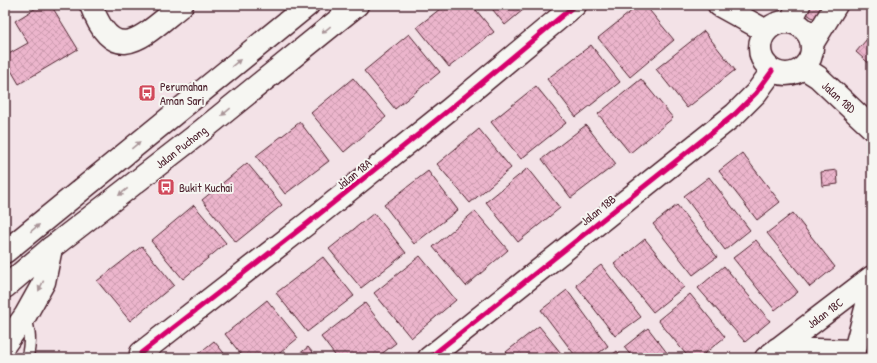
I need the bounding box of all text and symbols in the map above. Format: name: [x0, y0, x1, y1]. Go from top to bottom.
one-way arrow: [321, 25, 332, 34]
one-way arrow: [231, 59, 242, 68]
street label: Jalan 18D: [818, 77, 860, 117]
place label: Perumahan Aman Sari: [160, 78, 208, 109]
bus stop icon: Perumahan Aman Sari: [137, 83, 157, 103]
one-way arrow: [220, 107, 231, 116]
street label: Jalan Puchong: [152, 121, 210, 173]
one-way arrow: [130, 141, 141, 150]
street label: Jalan 18A: [333, 155, 375, 193]
bus stop icon: Bukit Kuchai: [156, 177, 176, 197]
place label: Bukit Kuchai: [179, 179, 233, 196]
one-way arrow: [118, 188, 129, 196]
street label: Jalan 18B: [577, 191, 619, 229]
one-way arrow: [30, 223, 41, 232]
one-way arrow: [38, 280, 44, 292]
street label: Jalan 18C: [803, 294, 847, 332]

